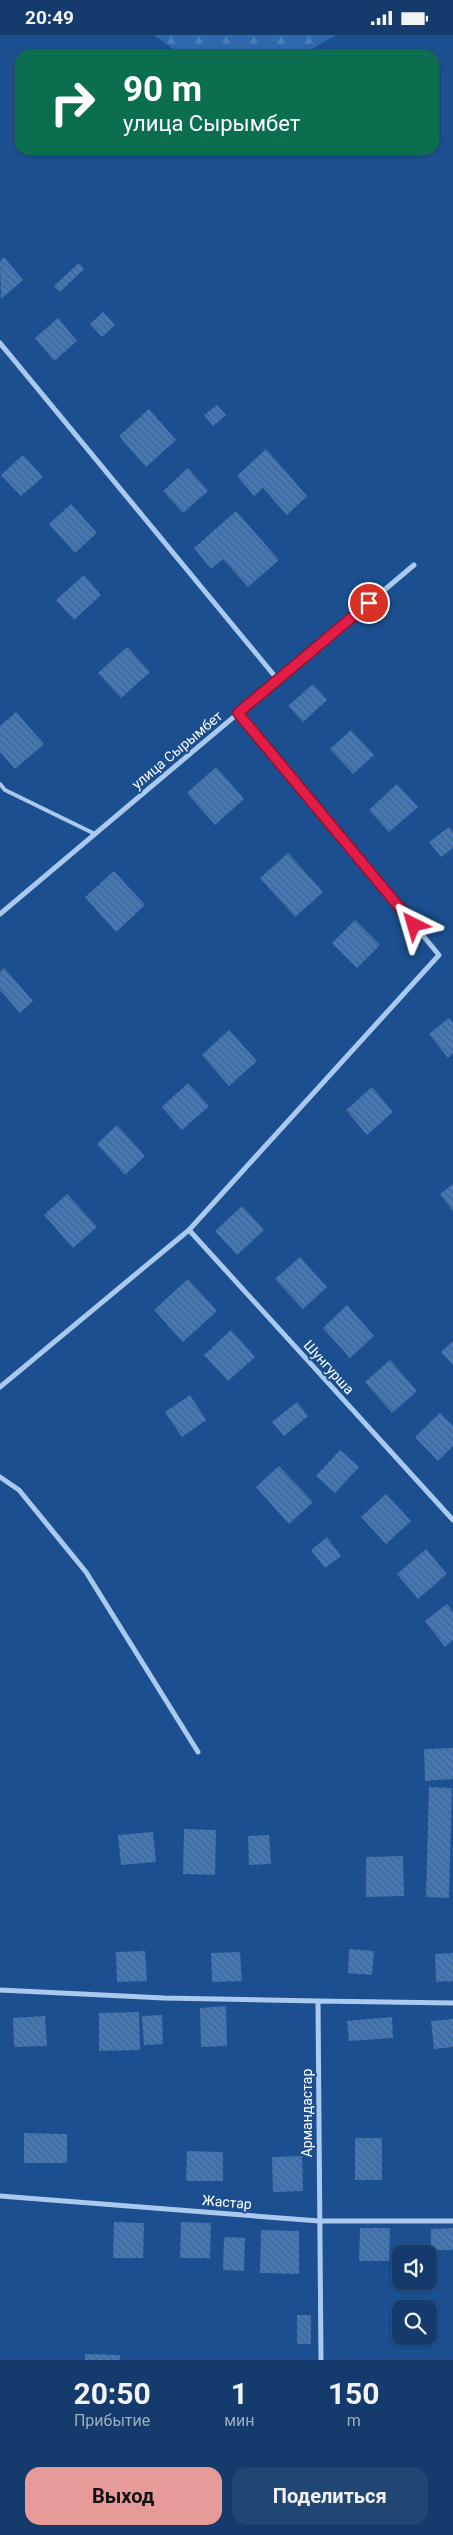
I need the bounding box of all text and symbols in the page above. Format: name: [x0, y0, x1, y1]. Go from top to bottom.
text: 20:49: [25, 6, 74, 29]
text: 90 m: [123, 69, 202, 110]
icon: right: [40, 70, 105, 135]
text: улица Сырымбет: [123, 111, 300, 136]
pin: [348, 582, 390, 624]
icon: arrive: [355, 589, 383, 617]
street label: улица Сырымбет: [129, 707, 226, 792]
position arrow: [387, 898, 439, 950]
street label: Шунгурша: [301, 1337, 357, 1397]
street label: Армандастар: [299, 2069, 315, 2157]
street label: Жастар: [202, 2192, 253, 2212]
map controls: [392, 2245, 437, 2345]
button: sound: [392, 2245, 437, 2290]
button: search: [392, 2300, 437, 2345]
text: 20:50: [73, 2376, 151, 2411]
text: 1: [231, 2376, 248, 2411]
text: 150: [328, 2376, 380, 2411]
text: Прибытие: [74, 2411, 150, 2430]
text: мин: [224, 2411, 254, 2430]
text: m: [347, 2411, 361, 2430]
button: Выход: [25, 2467, 222, 2525]
button: Поделиться: [232, 2467, 428, 2525]

